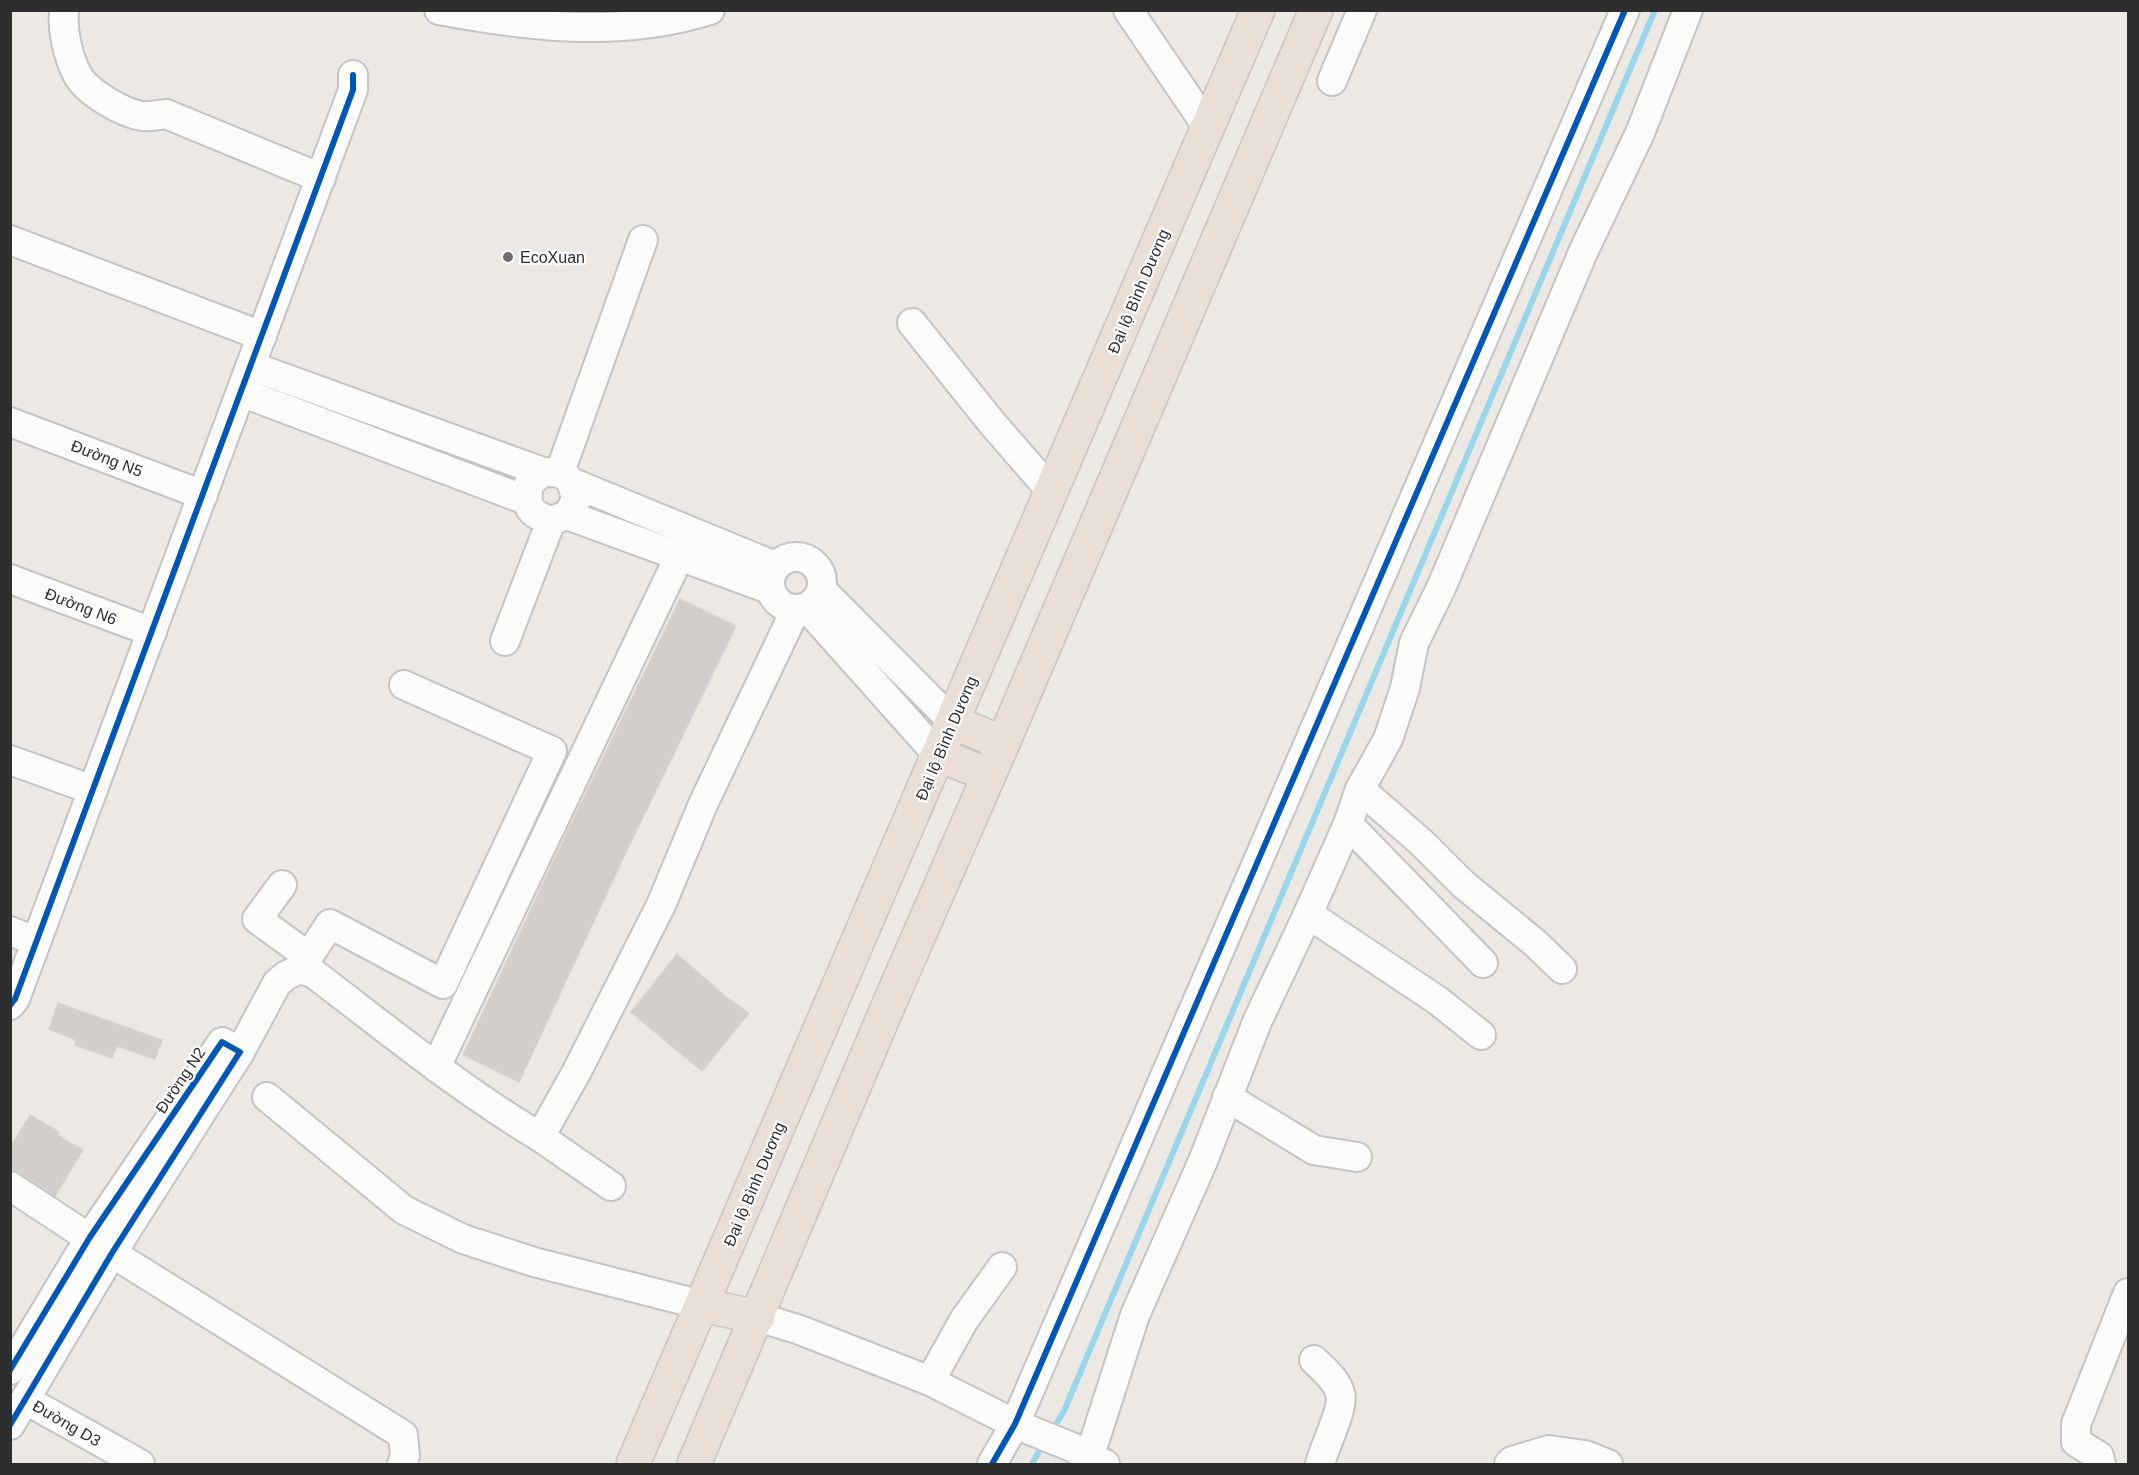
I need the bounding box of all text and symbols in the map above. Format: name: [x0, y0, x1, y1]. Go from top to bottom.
street label: Đại lộ Bình Dương: [1105, 227, 1172, 356]
place label: EcoXuan: [520, 249, 585, 266]
marker: EcoXuan: [501, 250, 515, 264]
street label: Đường N5: [69, 437, 145, 480]
street label: Đường N6: [43, 585, 119, 628]
street label: Đại lộ Bình Dương: [913, 674, 980, 803]
street label: Đường N2: [152, 1044, 209, 1116]
street label: Đại lộ Bình Dương: [721, 1120, 788, 1249]
street label: Đường D3: [30, 1397, 104, 1450]

